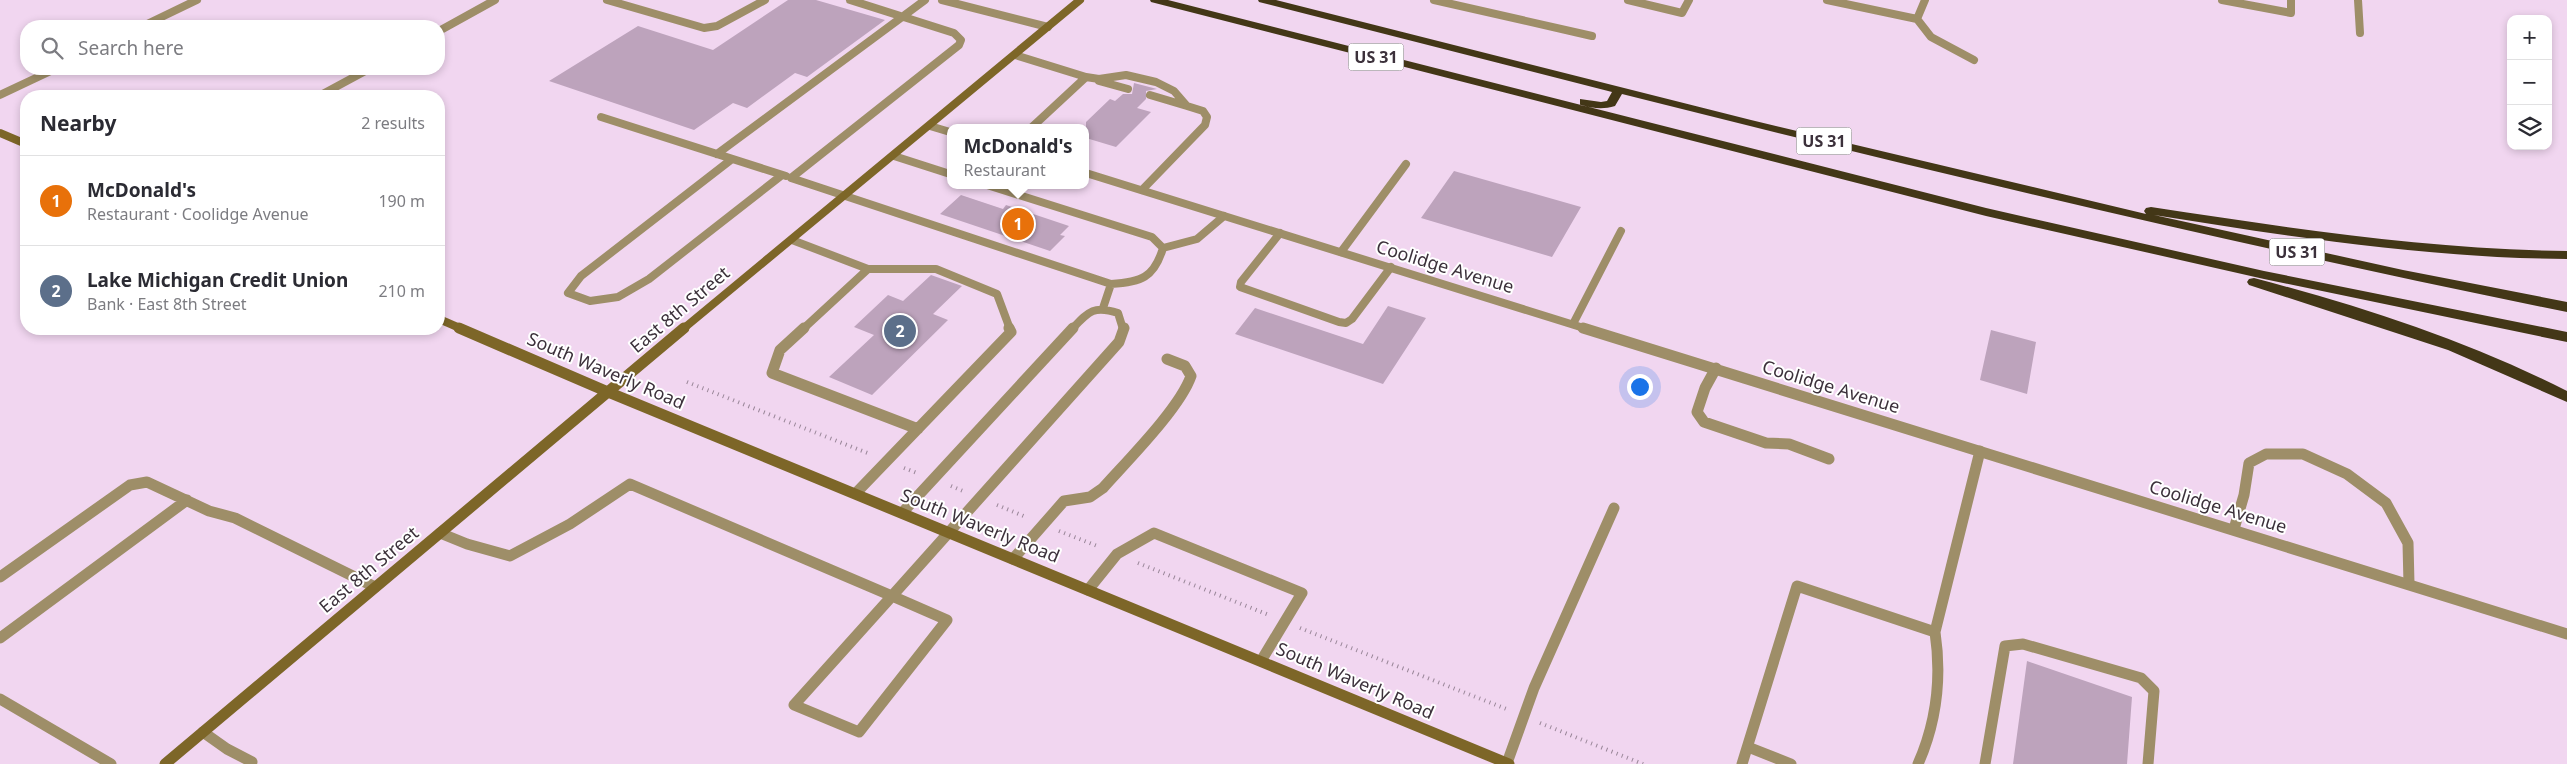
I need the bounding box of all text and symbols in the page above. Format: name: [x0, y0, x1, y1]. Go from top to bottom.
map controls: [2507, 15, 2552, 150]
button: +: [2507, 15, 2552, 60]
search box: [20, 20, 445, 75]
icon: search: [38, 34, 66, 62]
text: Search here: [78, 35, 184, 61]
road number: US 31: [1348, 44, 1404, 70]
button: −: [2507, 60, 2552, 105]
button: layers: [2507, 105, 2552, 150]
text: Nearby: [40, 109, 116, 137]
text: 2 results: [361, 112, 425, 134]
popup: [947, 124, 1089, 189]
road number: US 31: [1796, 128, 1852, 154]
text: McDonald's: [964, 133, 1072, 159]
text: Restaurant: [964, 159, 1046, 181]
text: McDonald's: [87, 177, 196, 203]
text: 1: [51, 190, 61, 212]
text: 190 m: [378, 190, 425, 212]
text: Restaurant · Coolidge Avenue: [87, 203, 309, 225]
pin: 1: [1002, 205, 1034, 243]
street label: Coolidge Avenue: [1374, 234, 1517, 298]
road number: US 31: [2270, 238, 2324, 266]
street label: East 8th Street: [625, 260, 734, 358]
text: Lake Michigan Credit Union: [87, 267, 348, 293]
text: 2: [51, 280, 61, 302]
text: 210 m: [378, 280, 425, 302]
text: Bank · East 8th Street: [87, 293, 247, 315]
pin: 2: [884, 312, 916, 350]
street label: South Waverly Road: [524, 326, 689, 414]
street label: Coolidge Avenue: [1760, 354, 1903, 418]
your location: [1627, 374, 1653, 400]
street label: Coolidge Avenue: [2147, 474, 2290, 538]
street label: South Waverly Road: [897, 482, 1063, 568]
street label: East 8th Street: [314, 520, 423, 618]
street label: South Waverly Road: [1273, 636, 1438, 724]

